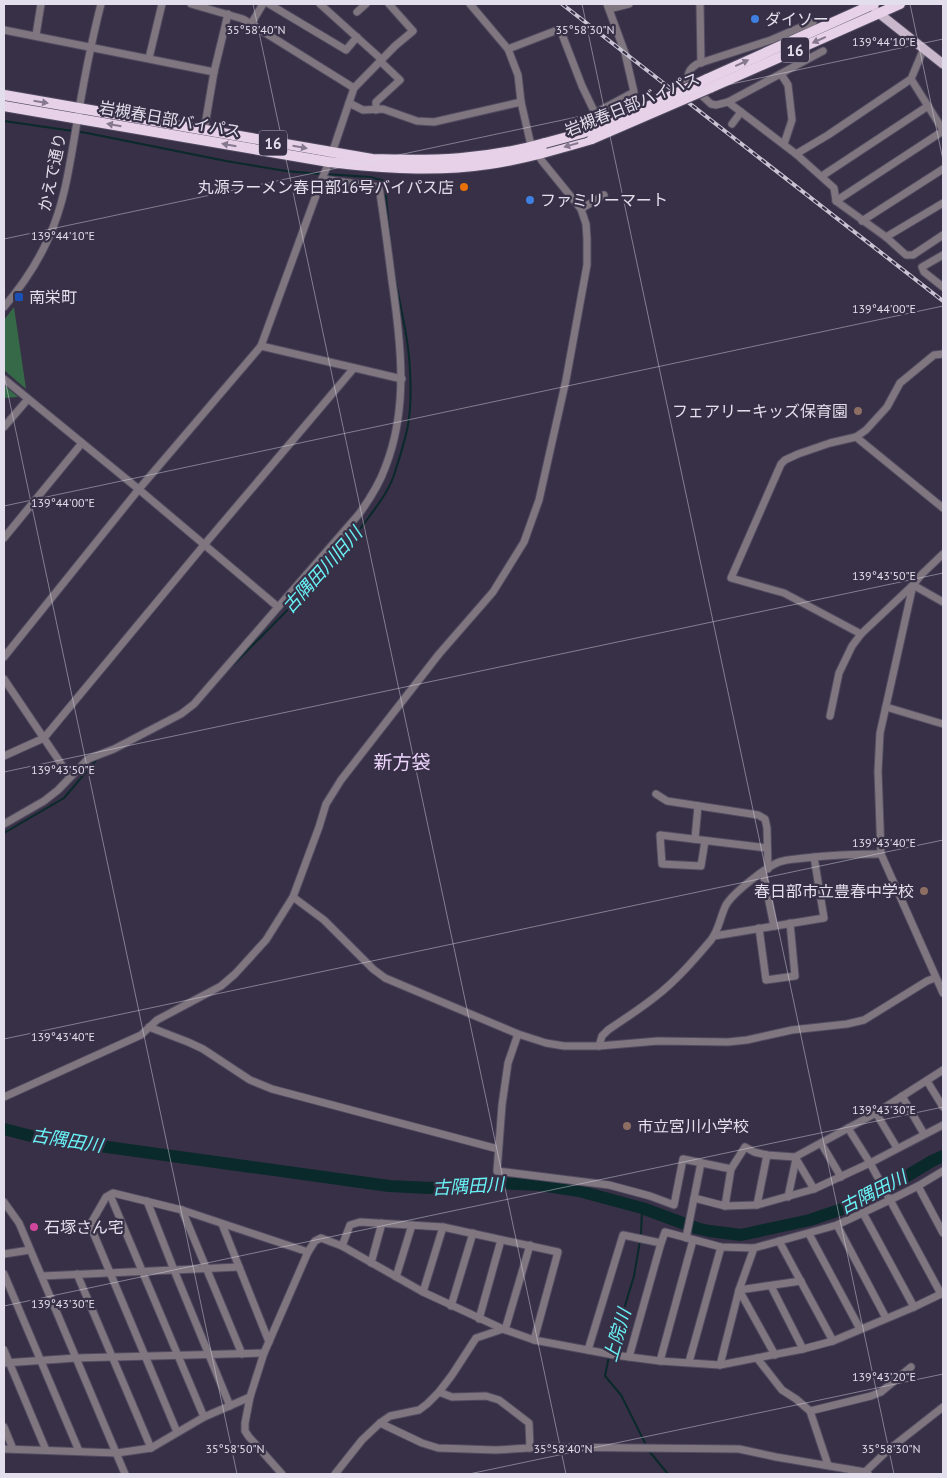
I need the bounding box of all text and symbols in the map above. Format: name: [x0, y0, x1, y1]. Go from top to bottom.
place label: ダイソー: [765, 9, 829, 29]
marker: ダイソー: [749, 13, 761, 25]
text: 35°58'40"N: [226, 22, 286, 37]
text: 35°58'30"N: [555, 22, 615, 37]
text: 139°44'10"E: [852, 34, 916, 49]
one-way arrow: [812, 36, 826, 44]
road number: 16: [781, 38, 809, 62]
one-way arrow: [735, 59, 749, 67]
street label: 岩槻春日部バイパス: [562, 68, 702, 140]
street label: 岩槻春日部バイパス: [98, 97, 242, 141]
one-way arrow: [34, 98, 50, 106]
one-way arrow: [106, 121, 122, 129]
road number: 16: [259, 130, 287, 156]
street label: かえで通り: [34, 131, 70, 213]
one-way arrow: [221, 140, 237, 148]
one-way arrow: [563, 142, 578, 150]
one-way arrow: [292, 144, 308, 152]
place label: 丸源ラーメン春日部16号バイパス店: [198, 177, 454, 197]
marker: 丸源ラーメン春日部16号バイパス店: [458, 181, 470, 193]
place label: ファミリーマート: [540, 190, 668, 210]
marker: ファミリーマート: [524, 194, 536, 206]
text: 139°44'10"E: [31, 228, 95, 243]
place label: 南栄町: [29, 287, 77, 307]
marker: 南栄町: [13, 291, 25, 303]
text: 139°44'00"E: [852, 301, 916, 316]
place label: フェアリーキッズ保育園: [672, 401, 848, 421]
marker: フェアリーキッズ保育園: [852, 405, 864, 417]
text: 139°44'00"E: [31, 495, 95, 510]
water label: 古隅田川旧川: [277, 521, 368, 618]
text: 139°43'50"E: [852, 568, 916, 583]
district label: 新方袋: [373, 750, 431, 774]
text: 139°43'50"E: [31, 762, 95, 777]
text: 139°43'40"E: [852, 835, 916, 850]
place label: 春日部市立豊春中学校: [754, 881, 914, 901]
marker: 春日部市立豊春中学校: [918, 885, 930, 897]
text: 139°43'40"E: [31, 1029, 95, 1044]
text: 139°43'30"E: [852, 1102, 916, 1117]
place label: 市立宮川小学校: [637, 1116, 749, 1136]
marker: 市立宮川小学校: [621, 1120, 633, 1132]
water label: 古隅田川: [30, 1123, 106, 1157]
water label: 古隅田川: [836, 1165, 912, 1219]
water label: 古隅田川: [431, 1173, 507, 1199]
place label: 石塚さん宅: [44, 1217, 124, 1237]
marker: 石塚さん宅: [28, 1221, 40, 1233]
text: 139°43'30"E: [31, 1296, 95, 1311]
water label: 上院川: [599, 1304, 636, 1364]
text: 139°43'20"E: [852, 1369, 916, 1384]
text: 35°58'50"N: [205, 1441, 265, 1456]
text: 35°58'40"N: [533, 1441, 593, 1456]
text: 35°58'30"N: [861, 1441, 921, 1456]

